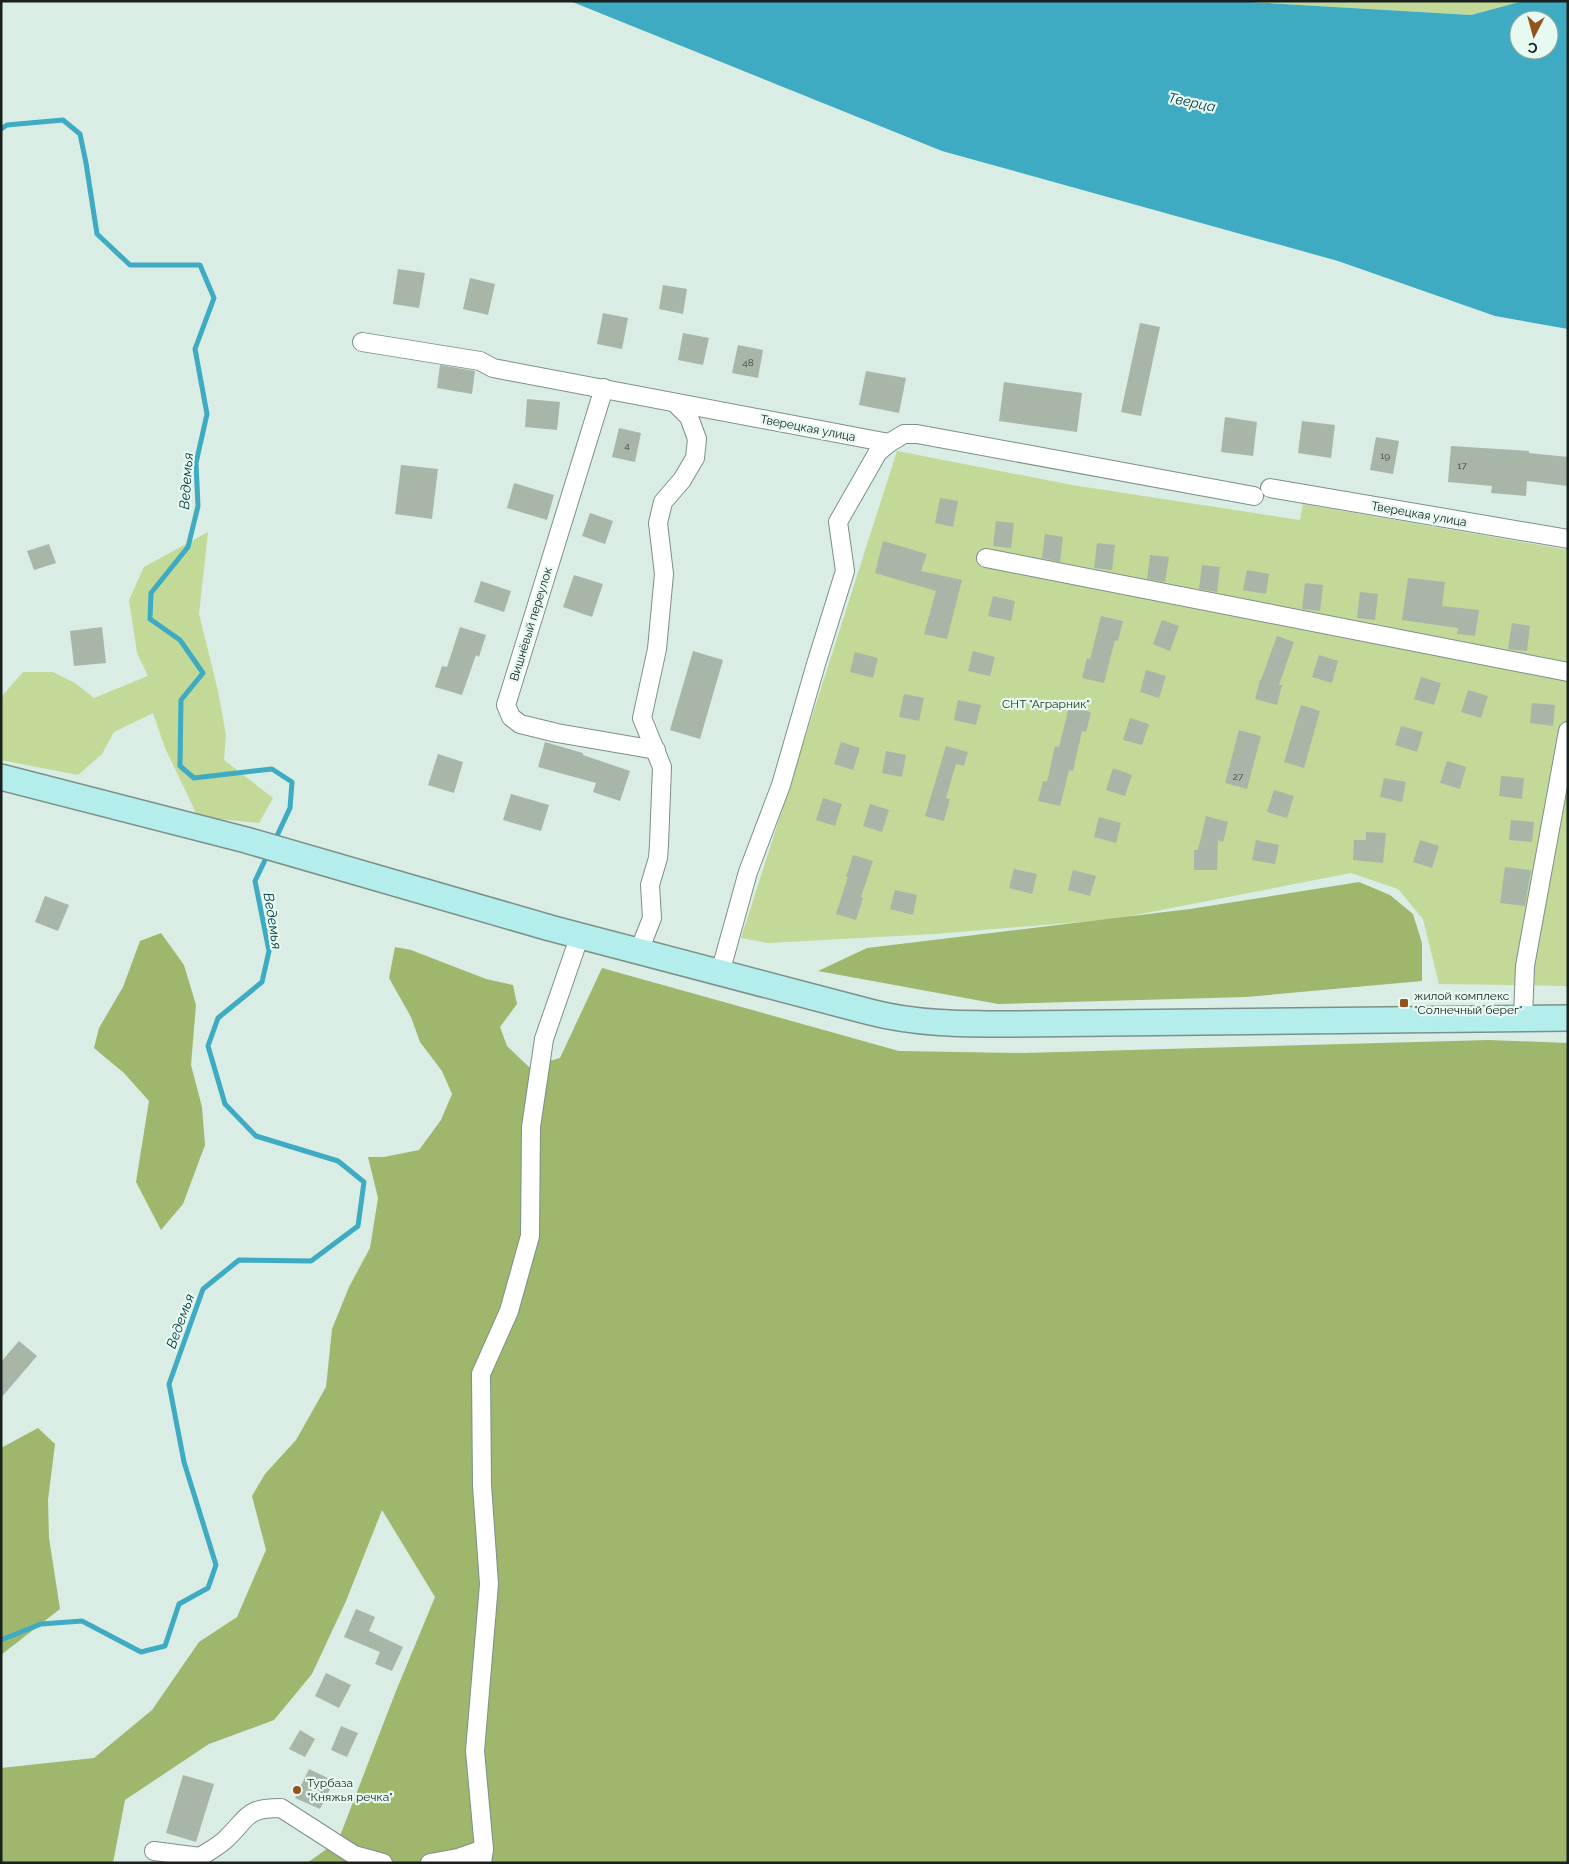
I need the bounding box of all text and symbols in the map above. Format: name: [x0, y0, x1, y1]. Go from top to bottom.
north arrow: [1509, 10, 1559, 60]
text: С: [1527, 39, 1538, 56]
water label: Тверца: [1167, 89, 1217, 115]
house number: 48: [742, 357, 754, 368]
street label: Тверецкая улица: [759, 412, 857, 444]
house number: 4: [624, 440, 630, 451]
house number: 19: [1380, 450, 1390, 461]
water label: Ведемья: [176, 452, 196, 510]
house number: 17: [1457, 460, 1467, 471]
street label: Тверецкая улица: [1370, 499, 1468, 529]
street label: Вишнёвый переулок: [507, 565, 555, 683]
park label: СНТ "Аграрник": [1002, 697, 1090, 711]
house number: 27: [1233, 771, 1244, 782]
water label: Ведемья: [261, 892, 285, 951]
place label: жилой комплекс "Солнечный берег": [1414, 989, 1522, 1017]
marker: жилой комплекс "Солнечный берег": [1398, 997, 1410, 1009]
water label: Ведемья: [163, 1291, 197, 1351]
place label: Турбаза "Княжья речка": [307, 1776, 393, 1804]
marker: Турбаза "Княжья речка": [291, 1784, 303, 1796]

